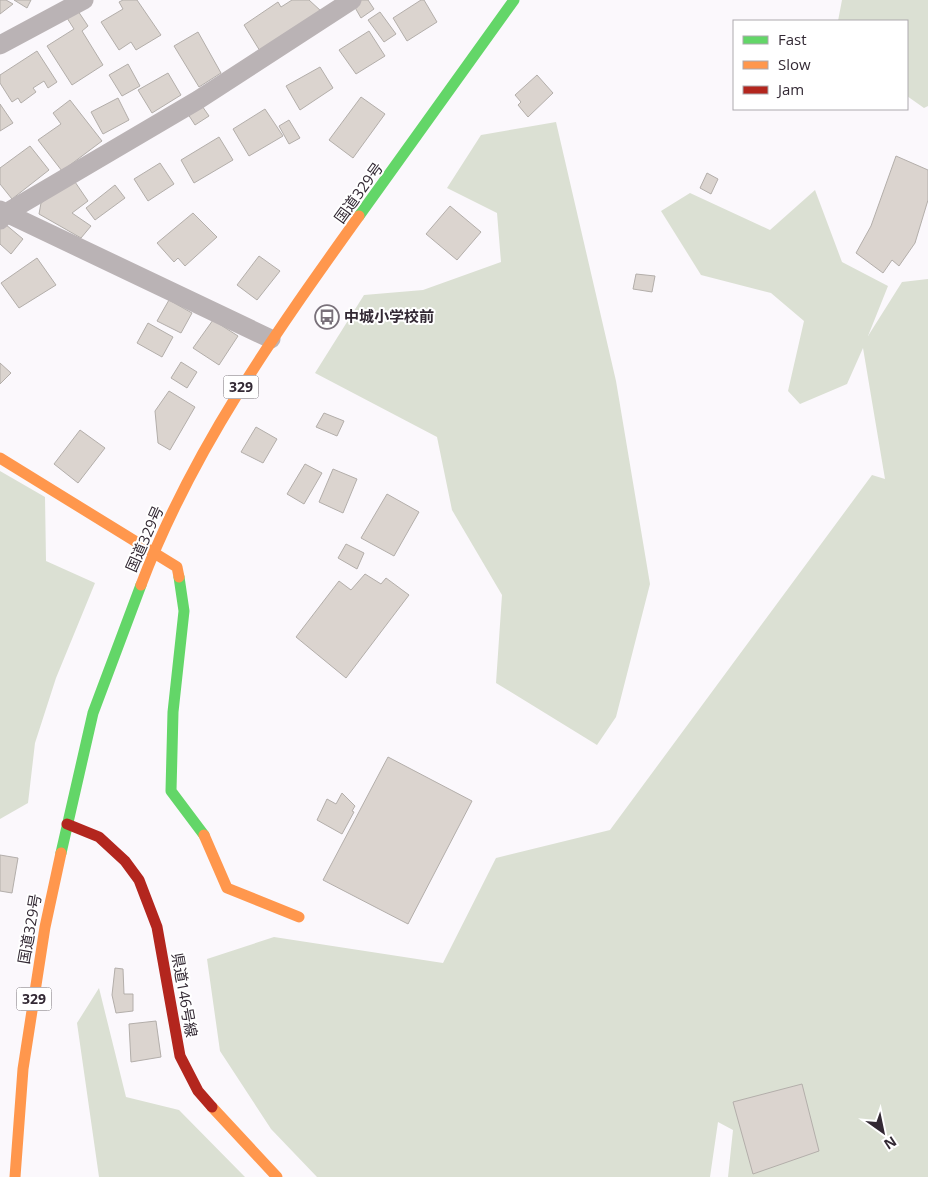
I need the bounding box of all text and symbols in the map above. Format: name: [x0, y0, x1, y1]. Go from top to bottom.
legend: [733, 20, 908, 110]
text: Fast: [778, 29, 807, 49]
text: Slow: [778, 54, 811, 74]
text: Jam: [776, 79, 804, 99]
street label: 国道329号: [329, 158, 387, 227]
bus stop icon: 中城小学校前: [314, 304, 340, 330]
place label: 中城小学校前: [344, 306, 434, 326]
road number: 329: [224, 376, 258, 398]
street label: 国道329号: [121, 502, 168, 575]
street label: 国道329号: [13, 892, 45, 965]
street label: 県道146号線: [168, 951, 202, 1039]
road number: 329: [16, 988, 52, 1011]
north arrow: [858, 1107, 908, 1157]
text: N: [880, 1132, 900, 1154]

